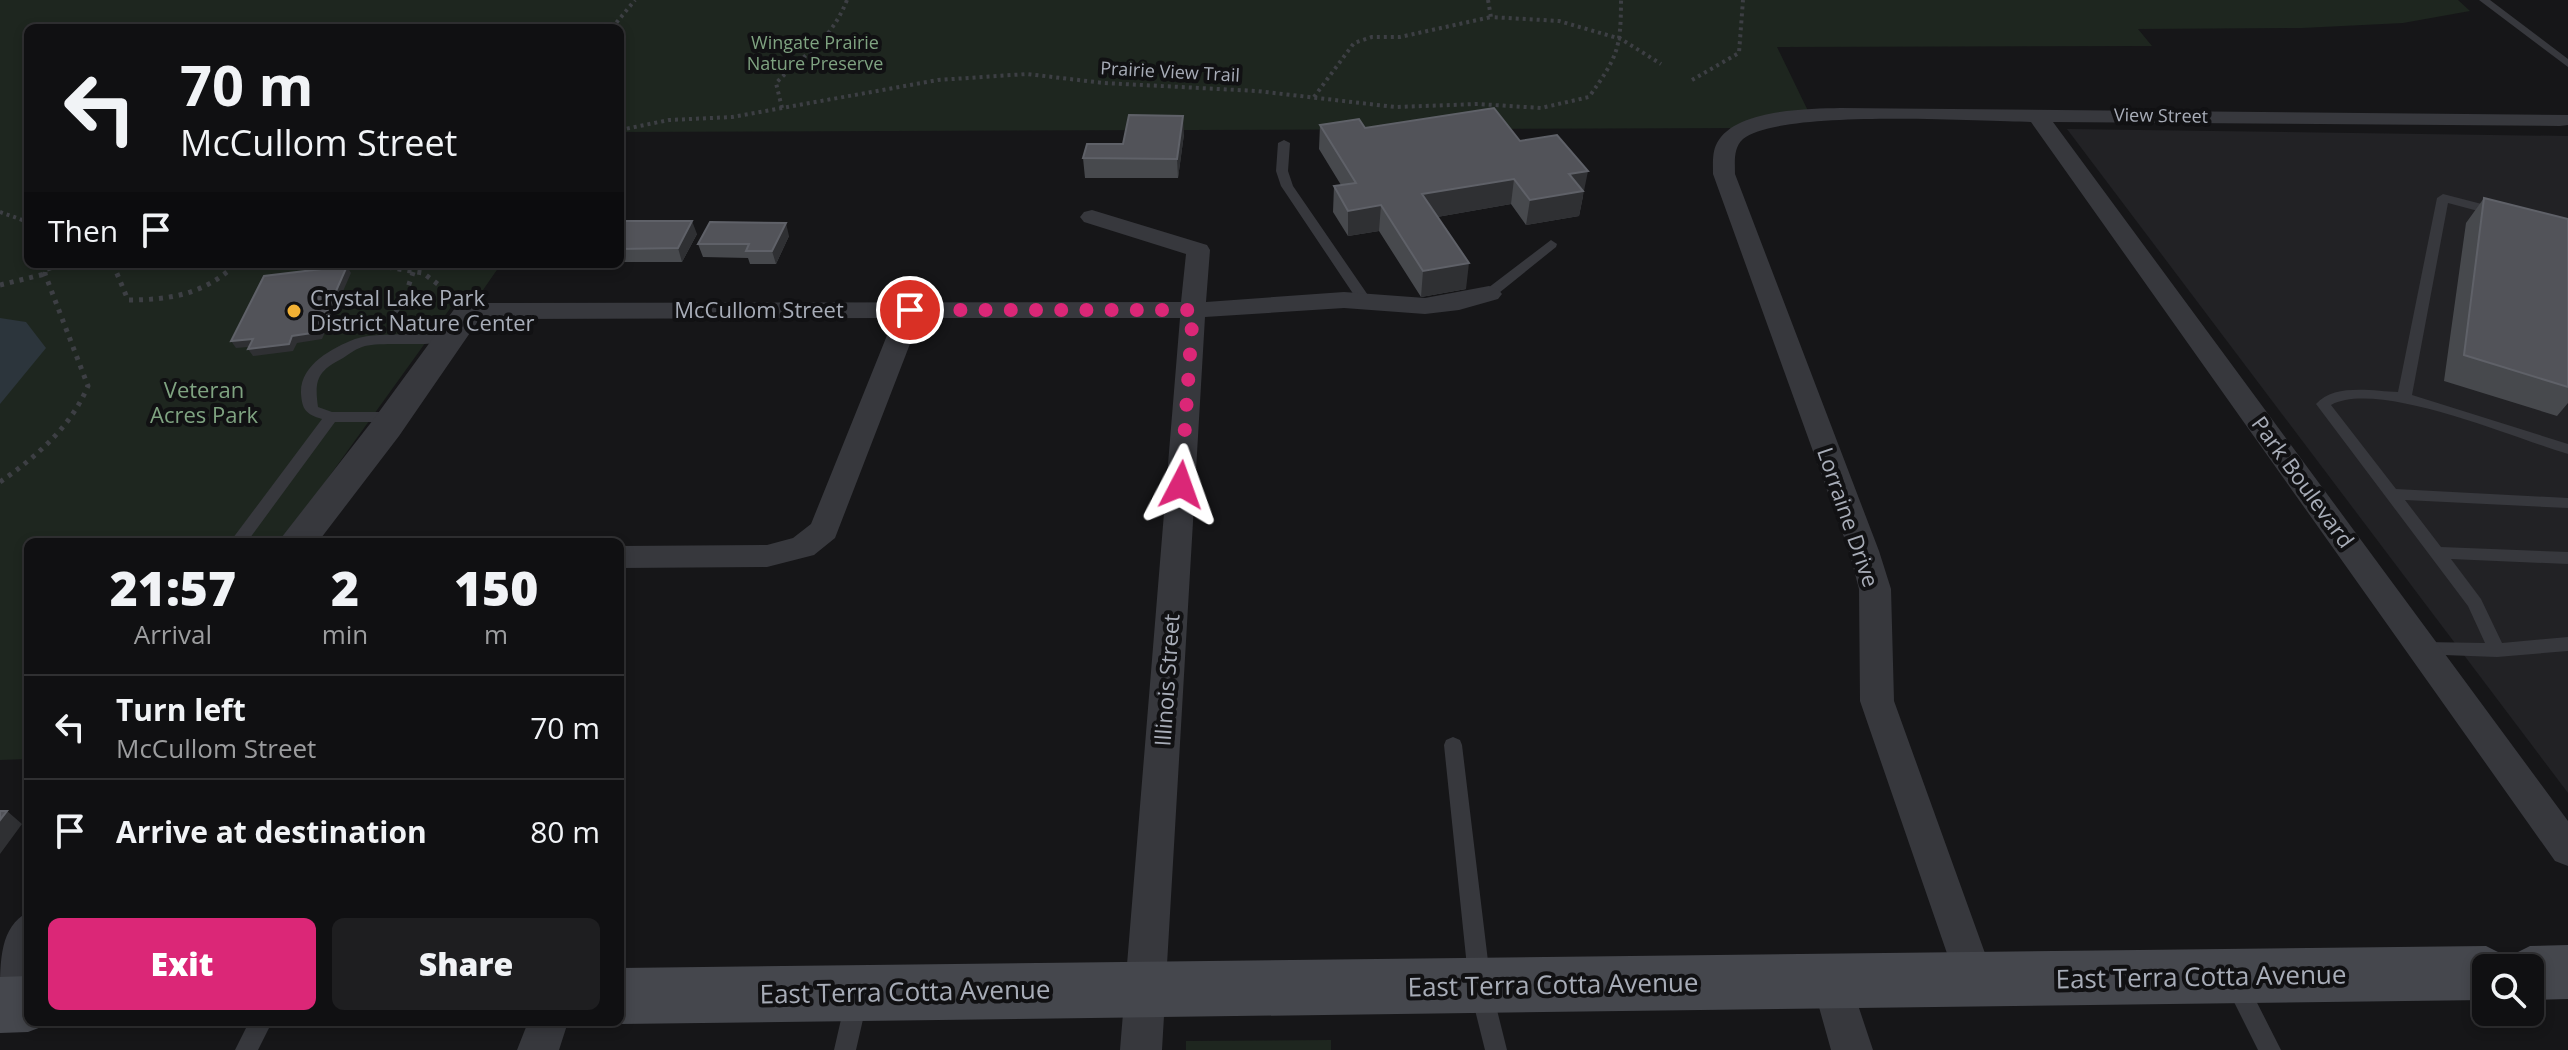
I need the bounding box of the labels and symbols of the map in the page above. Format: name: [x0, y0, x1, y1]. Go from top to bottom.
park label: Wingate Prairie Nature Preserve: [747, 30, 883, 75]
street label: Prairie View Trail: [1100, 55, 1240, 87]
street label: View Street: [2114, 102, 2208, 128]
pin: [876, 276, 944, 344]
place label: Crystal Lake Park District Nature Center: [310, 282, 535, 337]
street label: McCullom Street: [674, 294, 844, 324]
marker: Crystal Lake Park District Nature Center: [285, 302, 303, 320]
park label: Veteran Acres Park: [150, 374, 258, 429]
street label: Park Boulevard: [2246, 409, 2362, 553]
position arrow: [1139, 443, 1223, 527]
street label: Lorraine Drive: [1811, 443, 1887, 591]
street label: Illinois Street: [1146, 613, 1186, 747]
street label: East Terra Cotta Avenue: [2055, 955, 2347, 997]
street label: East Terra Cotta Avenue: [1407, 963, 1699, 1005]
street label: East Terra Cotta Avenue: [759, 970, 1051, 1012]

